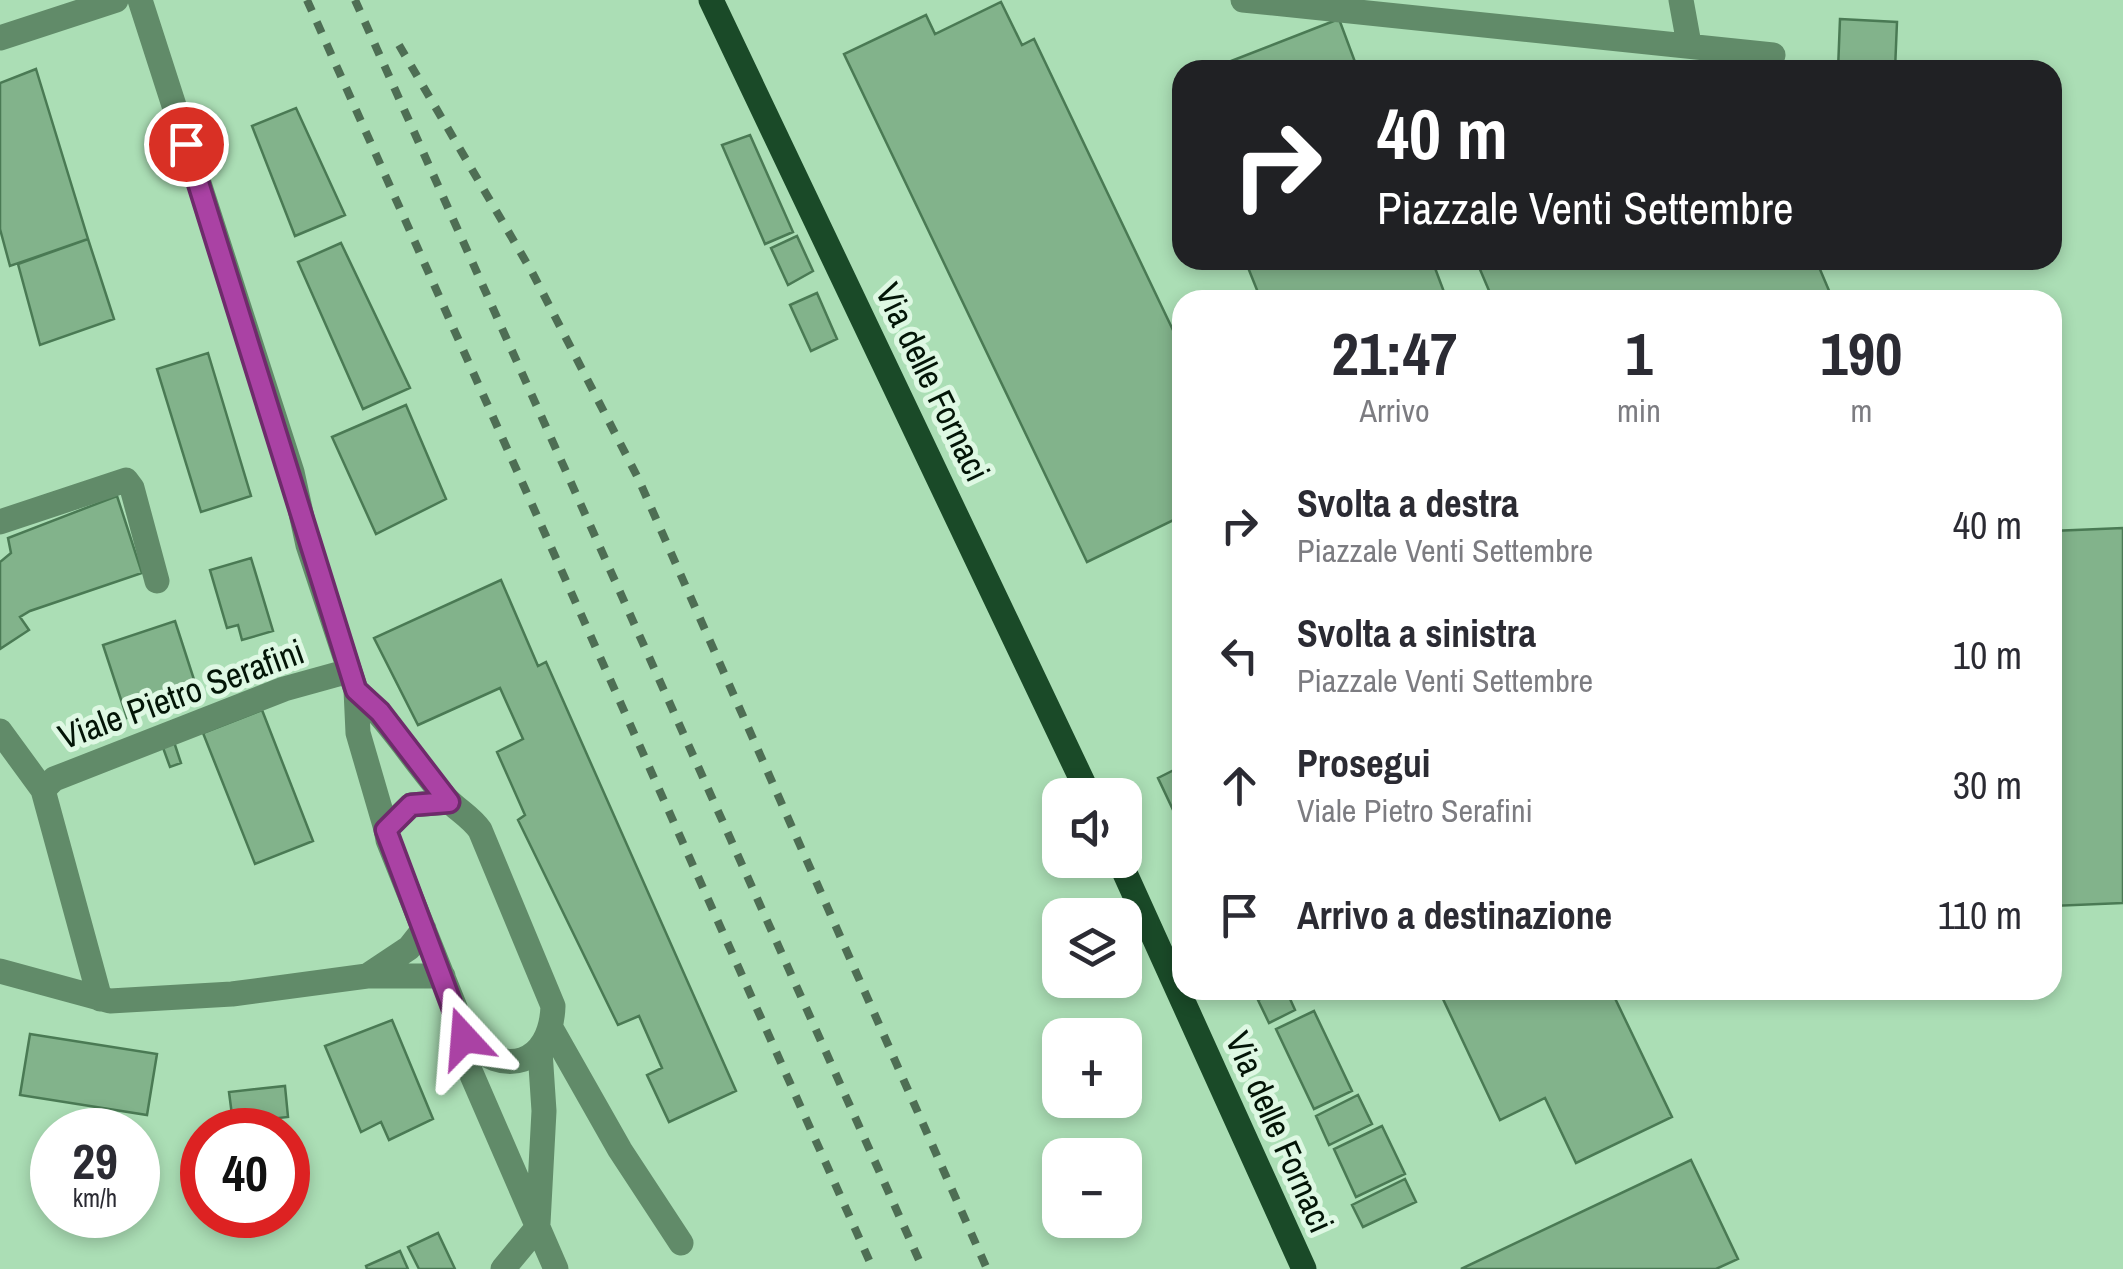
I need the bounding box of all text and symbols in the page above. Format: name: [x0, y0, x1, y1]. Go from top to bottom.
text: 40 m: [1377, 87, 1508, 181]
icon: right: [1212, 100, 1342, 230]
pin: [144, 102, 229, 187]
icon: arrive: [159, 117, 214, 172]
text: Piazzale Venti Settembre: [1377, 177, 1793, 238]
street label: Via delle Fornaci: [865, 275, 1001, 489]
text: 21:47: [1332, 313, 1457, 394]
text: 1: [1625, 313, 1653, 394]
text: 190: [1820, 313, 1902, 394]
text: Arrivo: [1360, 389, 1429, 432]
text: min: [1617, 389, 1661, 432]
text: m: [1850, 389, 1872, 432]
text: Svolta a destra: [1297, 478, 1519, 529]
icon: right: [1212, 498, 1267, 553]
text: 40 m: [1953, 500, 2022, 551]
text: Piazzale Venti Settembre: [1297, 529, 1593, 572]
text: Svolta a sinistra: [1297, 608, 1536, 659]
street label: Viale Pietro Serafini: [52, 628, 310, 760]
icon: left: [1212, 628, 1267, 683]
text: 10 m: [1953, 630, 2022, 681]
text: Piazzale Venti Settembre: [1297, 659, 1593, 702]
text: Prosegui: [1297, 738, 1430, 789]
icon: ahead: [1212, 758, 1267, 813]
text: 30 m: [1953, 760, 2022, 811]
map controls: [1042, 778, 1142, 1238]
button: sound: [1042, 778, 1142, 878]
text: Viale Pietro Serafini: [1297, 789, 1533, 832]
icon: arrive: [1212, 888, 1267, 943]
text: Arrivo a destinazione: [1297, 890, 1612, 941]
text: 110 m: [1938, 890, 2022, 941]
button: layers: [1042, 898, 1142, 998]
position arrow: [412, 986, 516, 1090]
button: +: [1042, 1018, 1142, 1118]
street label: Via delle Fornaci: [1215, 1024, 1345, 1240]
speed limit sign: 40: [180, 1108, 310, 1238]
text: 29: [72, 1127, 118, 1195]
button: −: [1042, 1138, 1142, 1238]
text: km/h: [73, 1181, 117, 1215]

